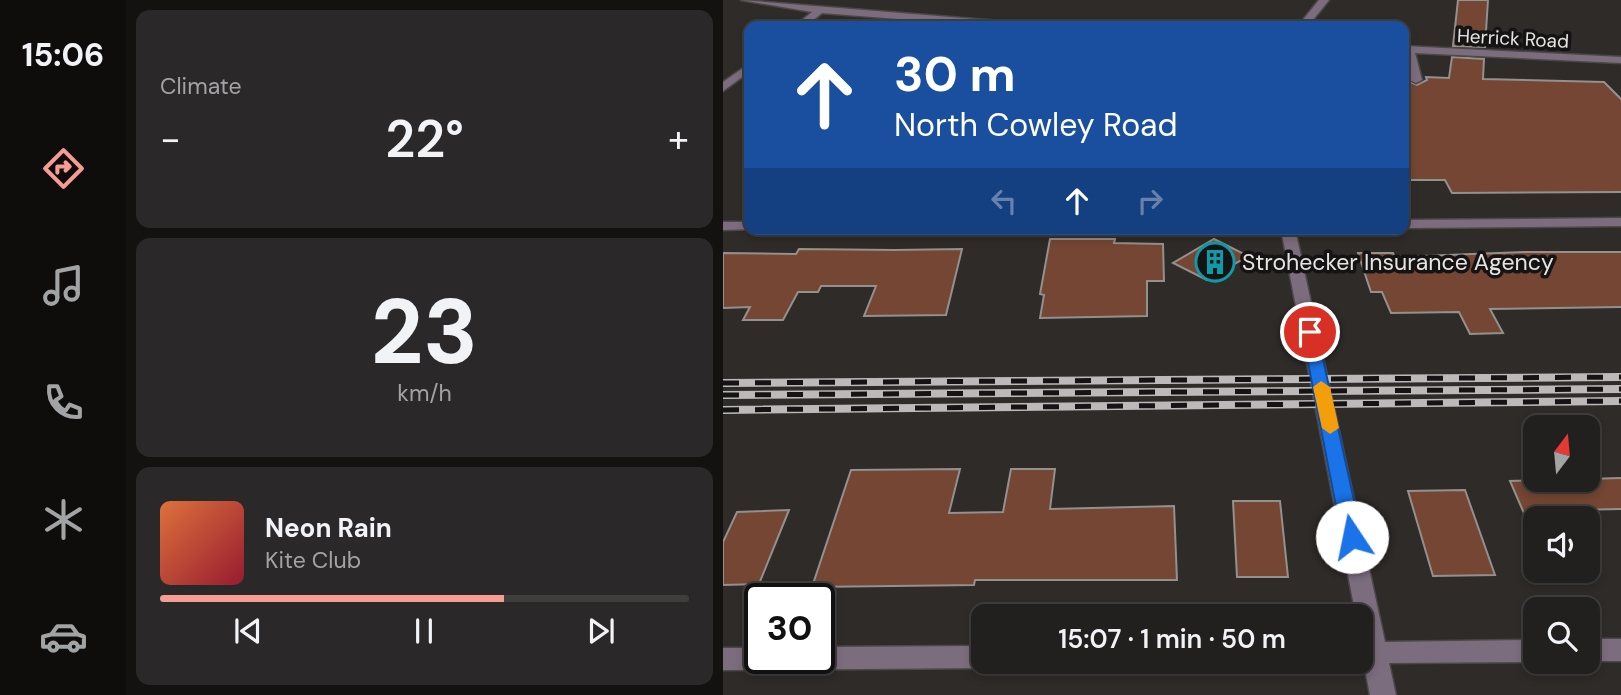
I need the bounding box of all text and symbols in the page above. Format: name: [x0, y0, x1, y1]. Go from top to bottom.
street label: Herrick Road: [1456, 23, 1570, 54]
text: 15:06: [22, 34, 104, 76]
text: 30 m: [894, 42, 1016, 106]
icon: ahead: [779, 49, 870, 140]
text: Climate: [160, 71, 242, 101]
text: North Cowley Road: [894, 104, 1178, 146]
text: 22°: [385, 105, 464, 173]
text: −: [160, 114, 181, 164]
text: +: [668, 114, 689, 164]
icon: directions: [39, 144, 88, 193]
icon: left: [985, 182, 1023, 220]
icon: ahead: [1058, 182, 1096, 220]
icon: right: [1131, 182, 1169, 220]
building icon: Strohecker Insurance Agency: [1194, 241, 1236, 283]
place label: Strohecker Insurance Agency: [1242, 247, 1554, 277]
icon: music: [39, 261, 88, 310]
text: 23: [371, 273, 478, 391]
pin: [1280, 302, 1340, 362]
icon: arrive: [1291, 313, 1329, 351]
icon: phone: [39, 378, 88, 427]
text: km/h: [397, 378, 452, 408]
north arrow: [1523, 415, 1600, 492]
map controls: [1523, 415, 1600, 674]
icon: climate: [39, 495, 88, 544]
position arrow: [1315, 500, 1389, 574]
button: sound: [1523, 506, 1600, 583]
text: Neon Rain: [265, 511, 392, 545]
text: Kite Club: [265, 545, 361, 575]
speed limit sign: 30: [744, 583, 835, 674]
button: search: [1523, 597, 1600, 674]
icon: car: [39, 612, 88, 661]
icon: previous: [229, 612, 267, 650]
icon: pause: [405, 612, 443, 650]
icon: next: [582, 612, 620, 650]
text: 15:07 · 1 min · 50 m: [1058, 622, 1286, 656]

